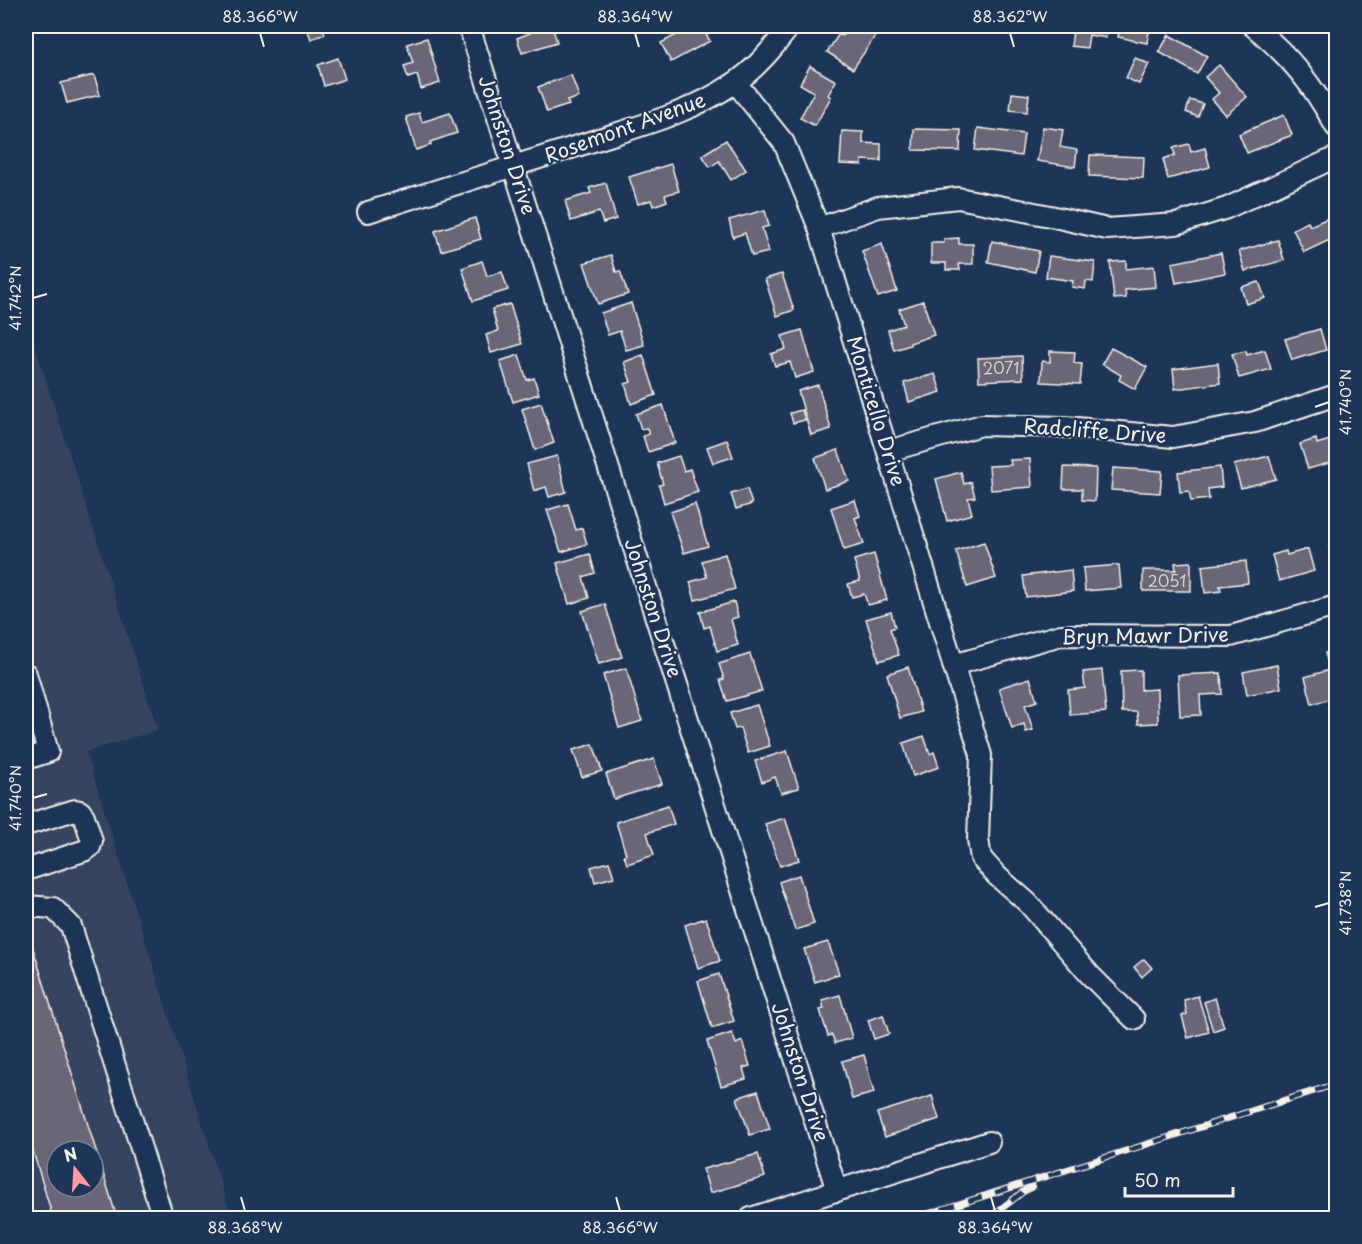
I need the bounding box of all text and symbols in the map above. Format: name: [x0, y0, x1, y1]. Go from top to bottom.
text: 88.366°W: [222, 4, 298, 27]
text: 88.364°W: [597, 4, 673, 27]
text: 88.362°W: [973, 4, 1048, 27]
street label: Johnston Drive: [471, 71, 545, 218]
street label: Rosemont Avenue: [540, 84, 709, 170]
text: 41.742°N: [3, 265, 26, 331]
street label: Monticello Drive: [840, 332, 914, 490]
house number: 2071: [983, 355, 1019, 379]
text: 41.740°N: [1333, 369, 1356, 435]
street label: Radcliffe Drive: [1023, 410, 1167, 450]
street label: Johnston Drive: [617, 534, 691, 681]
house number: 2051: [1148, 568, 1186, 592]
street label: Bryn Mawr Drive: [1061, 619, 1229, 651]
text: 41.740°N: [3, 765, 26, 831]
text: 41.738°N: [1333, 870, 1356, 936]
street label: Johnston Drive: [764, 998, 838, 1145]
north arrow: [45, 1139, 105, 1199]
text: N: [61, 1140, 80, 1167]
scale bar: [1125, 1160, 1233, 1198]
text: 50 m: [1134, 1166, 1181, 1193]
text: 88.368°W: [208, 1215, 283, 1238]
text: 88.366°W: [582, 1215, 658, 1238]
text: 88.364°W: [957, 1215, 1033, 1238]

